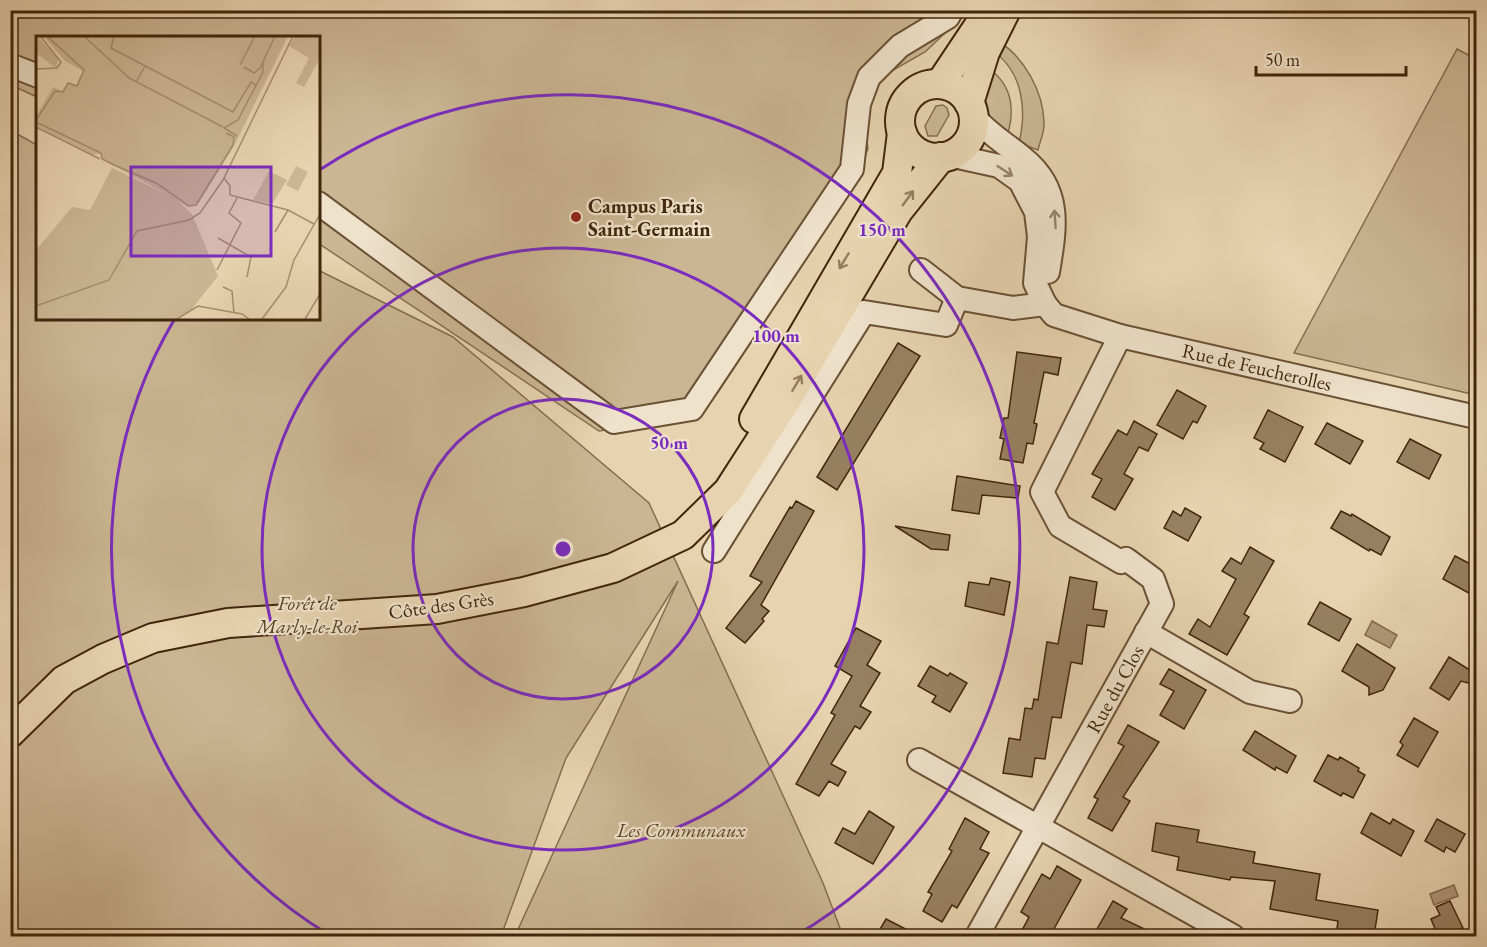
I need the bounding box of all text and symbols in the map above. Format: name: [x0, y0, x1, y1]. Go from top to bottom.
inset map: [36, 36, 320, 320]
scale bar: [1256, 39, 1406, 77]
text: 50 m: [1265, 48, 1300, 71]
one-way arrow: [996, 164, 1013, 177]
one-way arrow: [902, 190, 914, 206]
place label: Campus Paris Saint-Germain: [588, 193, 710, 242]
marker: Campus Paris Saint-Germain: [569, 210, 583, 224]
one-way arrow: [1049, 210, 1060, 230]
text: 150 m: [858, 218, 906, 241]
one-way arrow: [838, 252, 850, 269]
text: 100 m: [752, 324, 800, 347]
street label: Rue de Feucherolles: [1180, 337, 1334, 397]
one-way arrow: [791, 375, 803, 392]
text: 50 m: [650, 431, 688, 454]
centre of rings: [553, 539, 573, 559]
street label: Côte des Grès: [387, 585, 495, 625]
park label: Forêt de Marly-le-Roi: [255, 590, 359, 639]
street label: Rue du Clos: [1080, 640, 1150, 738]
park label: Les Communaux: [616, 817, 746, 843]

